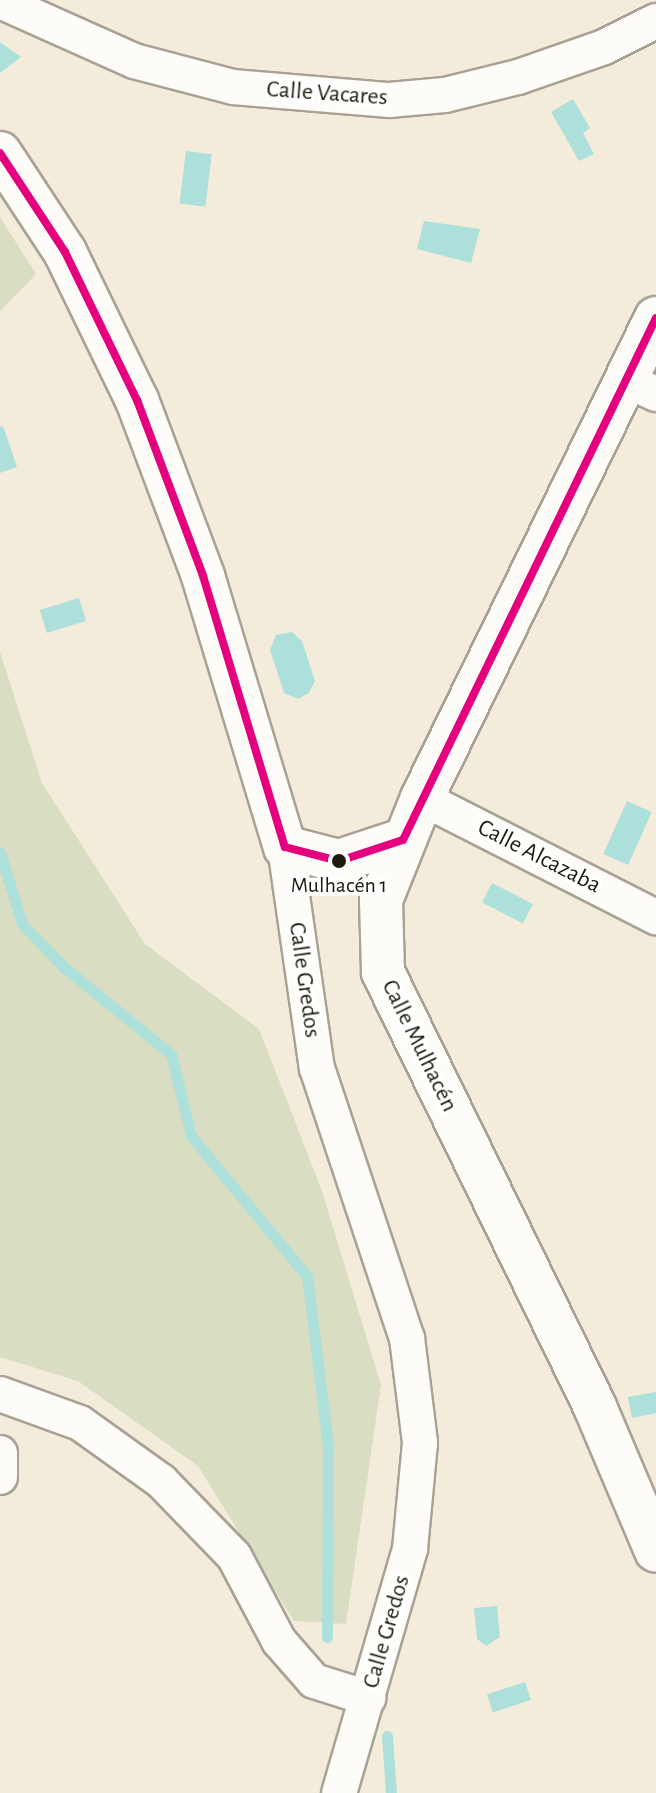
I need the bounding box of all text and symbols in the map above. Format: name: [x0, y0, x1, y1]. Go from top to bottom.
street label: Calle Vacares: [266, 75, 388, 113]
street label: Calle Alcazaba: [472, 814, 606, 900]
marker: Mulhacén 1: [331, 853, 347, 869]
place label: Mulhacén 1: [291, 873, 387, 899]
street label: Calle Gredos: [282, 920, 326, 1040]
street label: Calle Mulhacén: [375, 975, 463, 1117]
street label: Calle Gredos: [357, 1572, 417, 1692]

